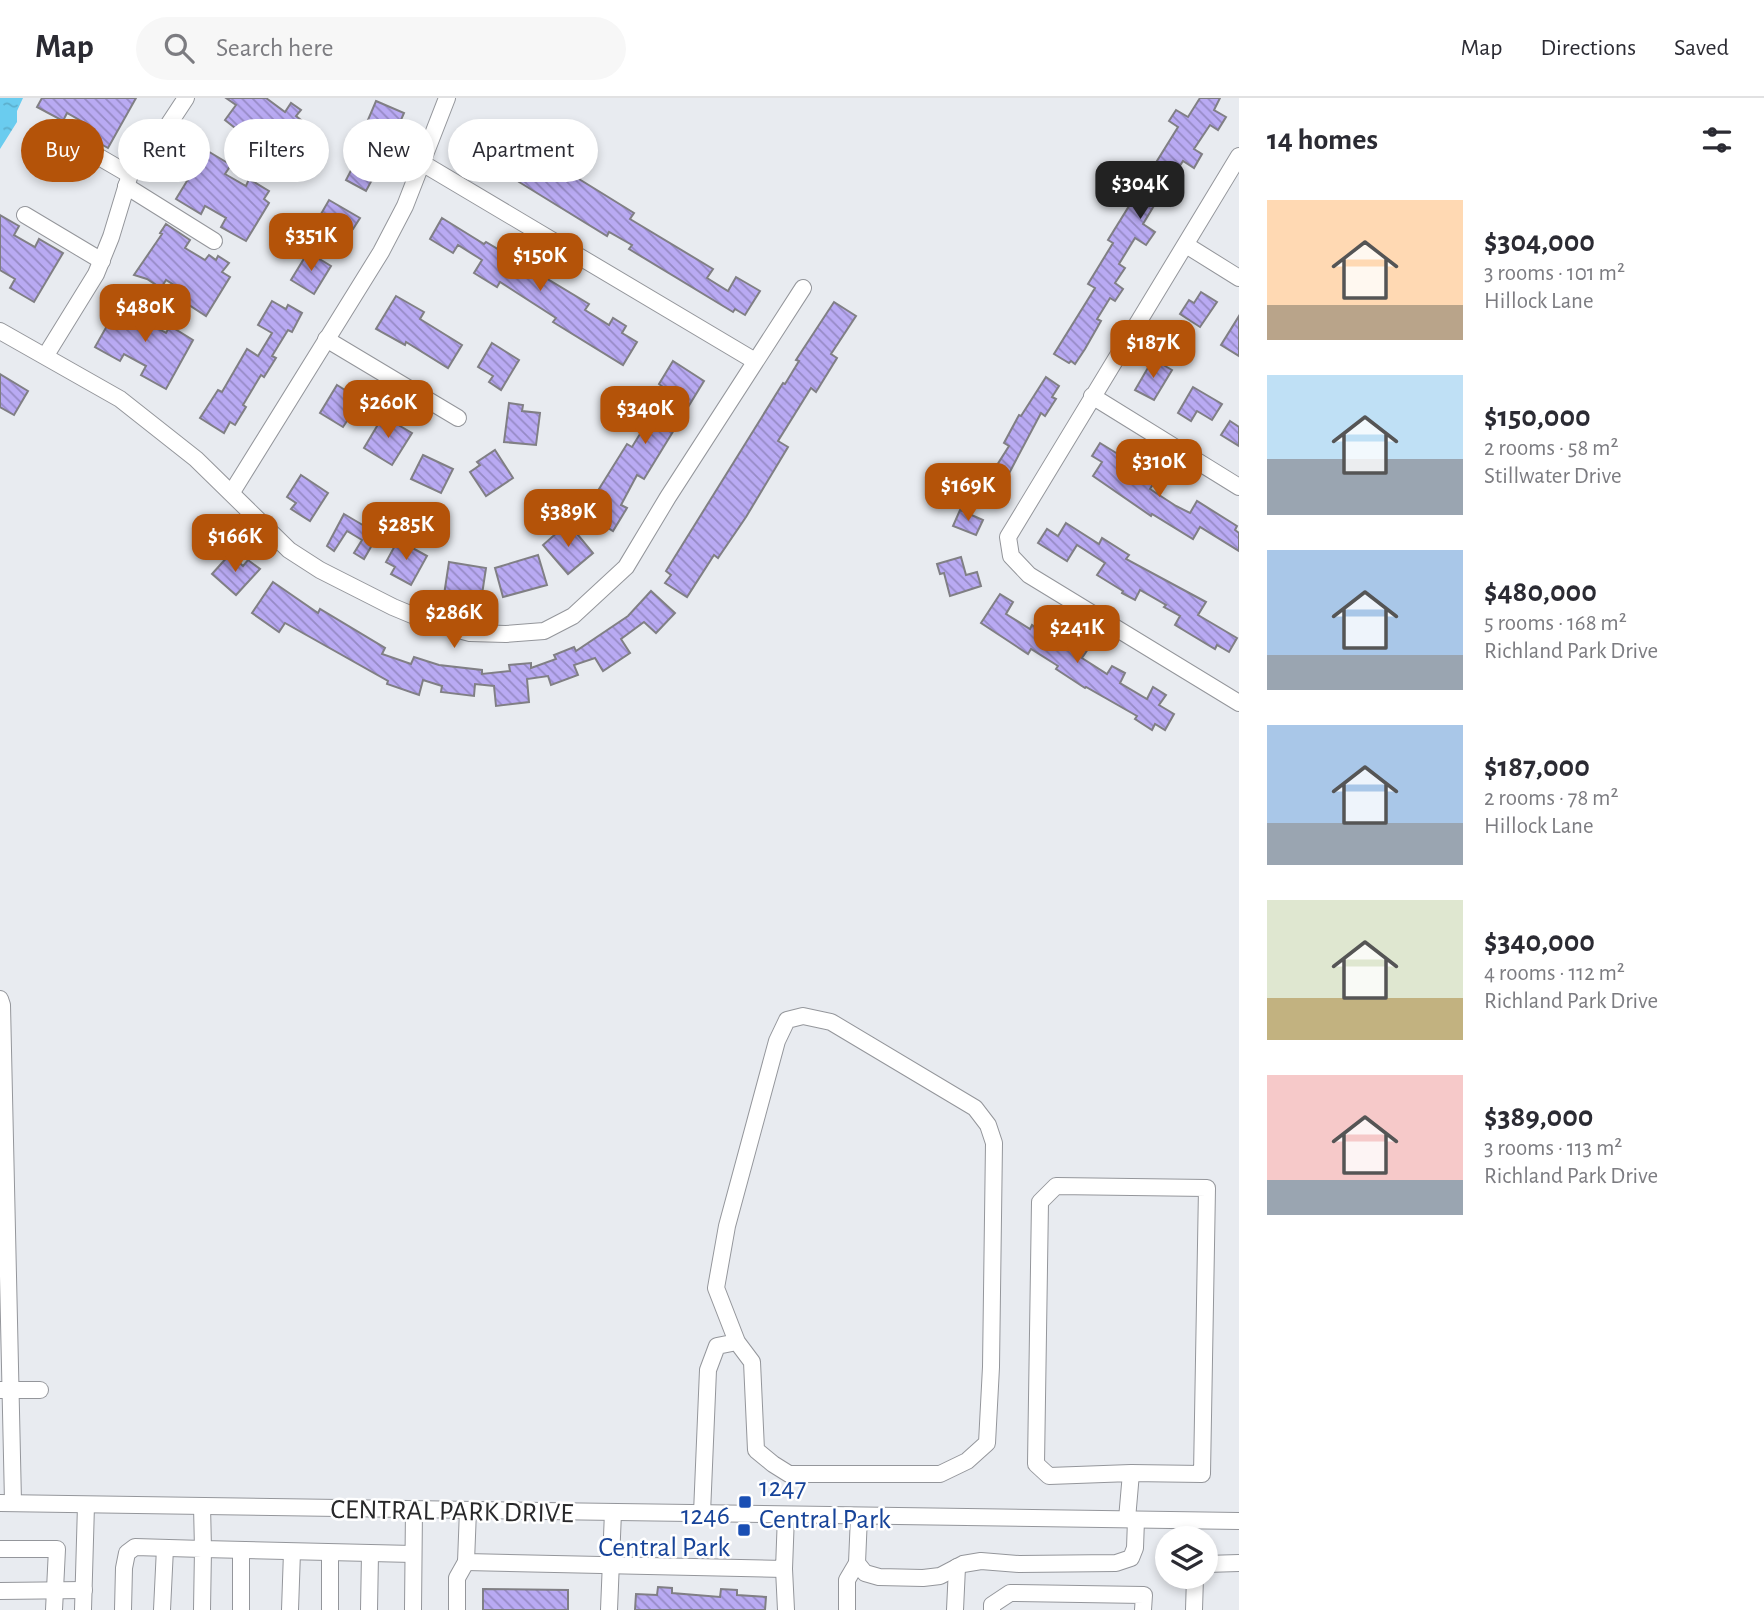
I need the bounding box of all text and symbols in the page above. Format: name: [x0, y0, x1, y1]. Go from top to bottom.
search box: [136, 17, 626, 80]
icon: search: [160, 29, 198, 67]
text: Map: [35, 31, 94, 64]
text: Search here: [216, 35, 334, 61]
text: Map: [1460, 36, 1502, 60]
text: Directions: [1540, 36, 1636, 60]
text: Saved: [1674, 36, 1729, 60]
chip: Buy: [21, 119, 104, 182]
chip: Rent: [118, 119, 210, 182]
chip: Filters: [224, 119, 329, 182]
chip: New: [343, 119, 434, 182]
chip: Apartment: [448, 119, 598, 182]
icon: filters: [1698, 121, 1736, 159]
text: 14 homes: [1267, 125, 1378, 155]
pin: $304K: [1091, 162, 1189, 221]
text: $304K: [1111, 172, 1169, 195]
pin: $351K: [262, 214, 360, 273]
text: $351K: [285, 224, 337, 247]
text: $304,000: [1484, 227, 1595, 257]
icon: home: [1323, 228, 1407, 312]
pin: $150K: [491, 234, 589, 293]
text: $150K: [513, 244, 567, 267]
text: 3 rooms · 101 m²: [1484, 262, 1625, 285]
pin: $480K: [96, 285, 194, 344]
text: Hillock Lane: [1484, 290, 1594, 313]
text: $480K: [116, 295, 174, 318]
pin: $187K: [1104, 320, 1202, 380]
text: $187K: [1126, 331, 1180, 354]
pin: $260K: [339, 380, 437, 440]
pin: $340K: [596, 386, 694, 446]
text: $260K: [359, 391, 417, 414]
text: $340K: [616, 397, 674, 420]
text: $150,000: [1484, 402, 1591, 432]
icon: home: [1323, 403, 1407, 487]
text: 2 rooms · 58 m²: [1484, 437, 1619, 460]
pin: $310K: [1110, 440, 1208, 499]
text: $310K: [1132, 450, 1186, 473]
pin: $169K: [919, 464, 1017, 523]
text: Stillwater Drive: [1484, 465, 1622, 488]
text: $169K: [941, 474, 995, 497]
pin: $389K: [519, 490, 617, 549]
text: $389K: [540, 500, 596, 523]
pin: $285K: [357, 503, 455, 562]
text: $285K: [378, 513, 434, 536]
pin: $166K: [186, 514, 284, 574]
text: $166K: [208, 525, 262, 548]
text: $480,000: [1484, 577, 1597, 607]
icon: home: [1323, 578, 1407, 662]
pin: $286K: [405, 590, 503, 650]
text: $286K: [425, 601, 483, 624]
pin: $241K: [1028, 606, 1126, 665]
text: 5 rooms · 168 m²: [1484, 612, 1627, 635]
text: $241K: [1050, 616, 1104, 639]
text: Richland Park Drive: [1484, 640, 1658, 663]
text: $187,000: [1484, 752, 1590, 782]
icon: home: [1323, 753, 1407, 837]
text: 2 rooms · 78 m²: [1484, 787, 1619, 810]
text: Hillock Lane: [1484, 815, 1594, 838]
text: $340,000: [1484, 927, 1595, 957]
icon: home: [1323, 928, 1407, 1012]
text: 4 rooms · 112 m²: [1484, 962, 1625, 985]
text: Richland Park Drive: [1484, 990, 1658, 1013]
text: $389,000: [1484, 1102, 1593, 1132]
icon: home: [1323, 1103, 1407, 1187]
text: 3 rooms · 113 m²: [1484, 1137, 1622, 1160]
text: Richland Park Drive: [1484, 1165, 1658, 1188]
place label: 1247 Central Park: [759, 1474, 891, 1534]
marker: 1247 Central Park: [737, 1494, 753, 1510]
street label: CENTRAL PARK DRIVE: [330, 1496, 574, 1528]
place label: 1246 Central Park: [598, 1502, 730, 1562]
marker: 1246 Central Park: [736, 1522, 752, 1538]
map controls: [1155, 1526, 1218, 1589]
button: layers: [1155, 1526, 1218, 1589]

